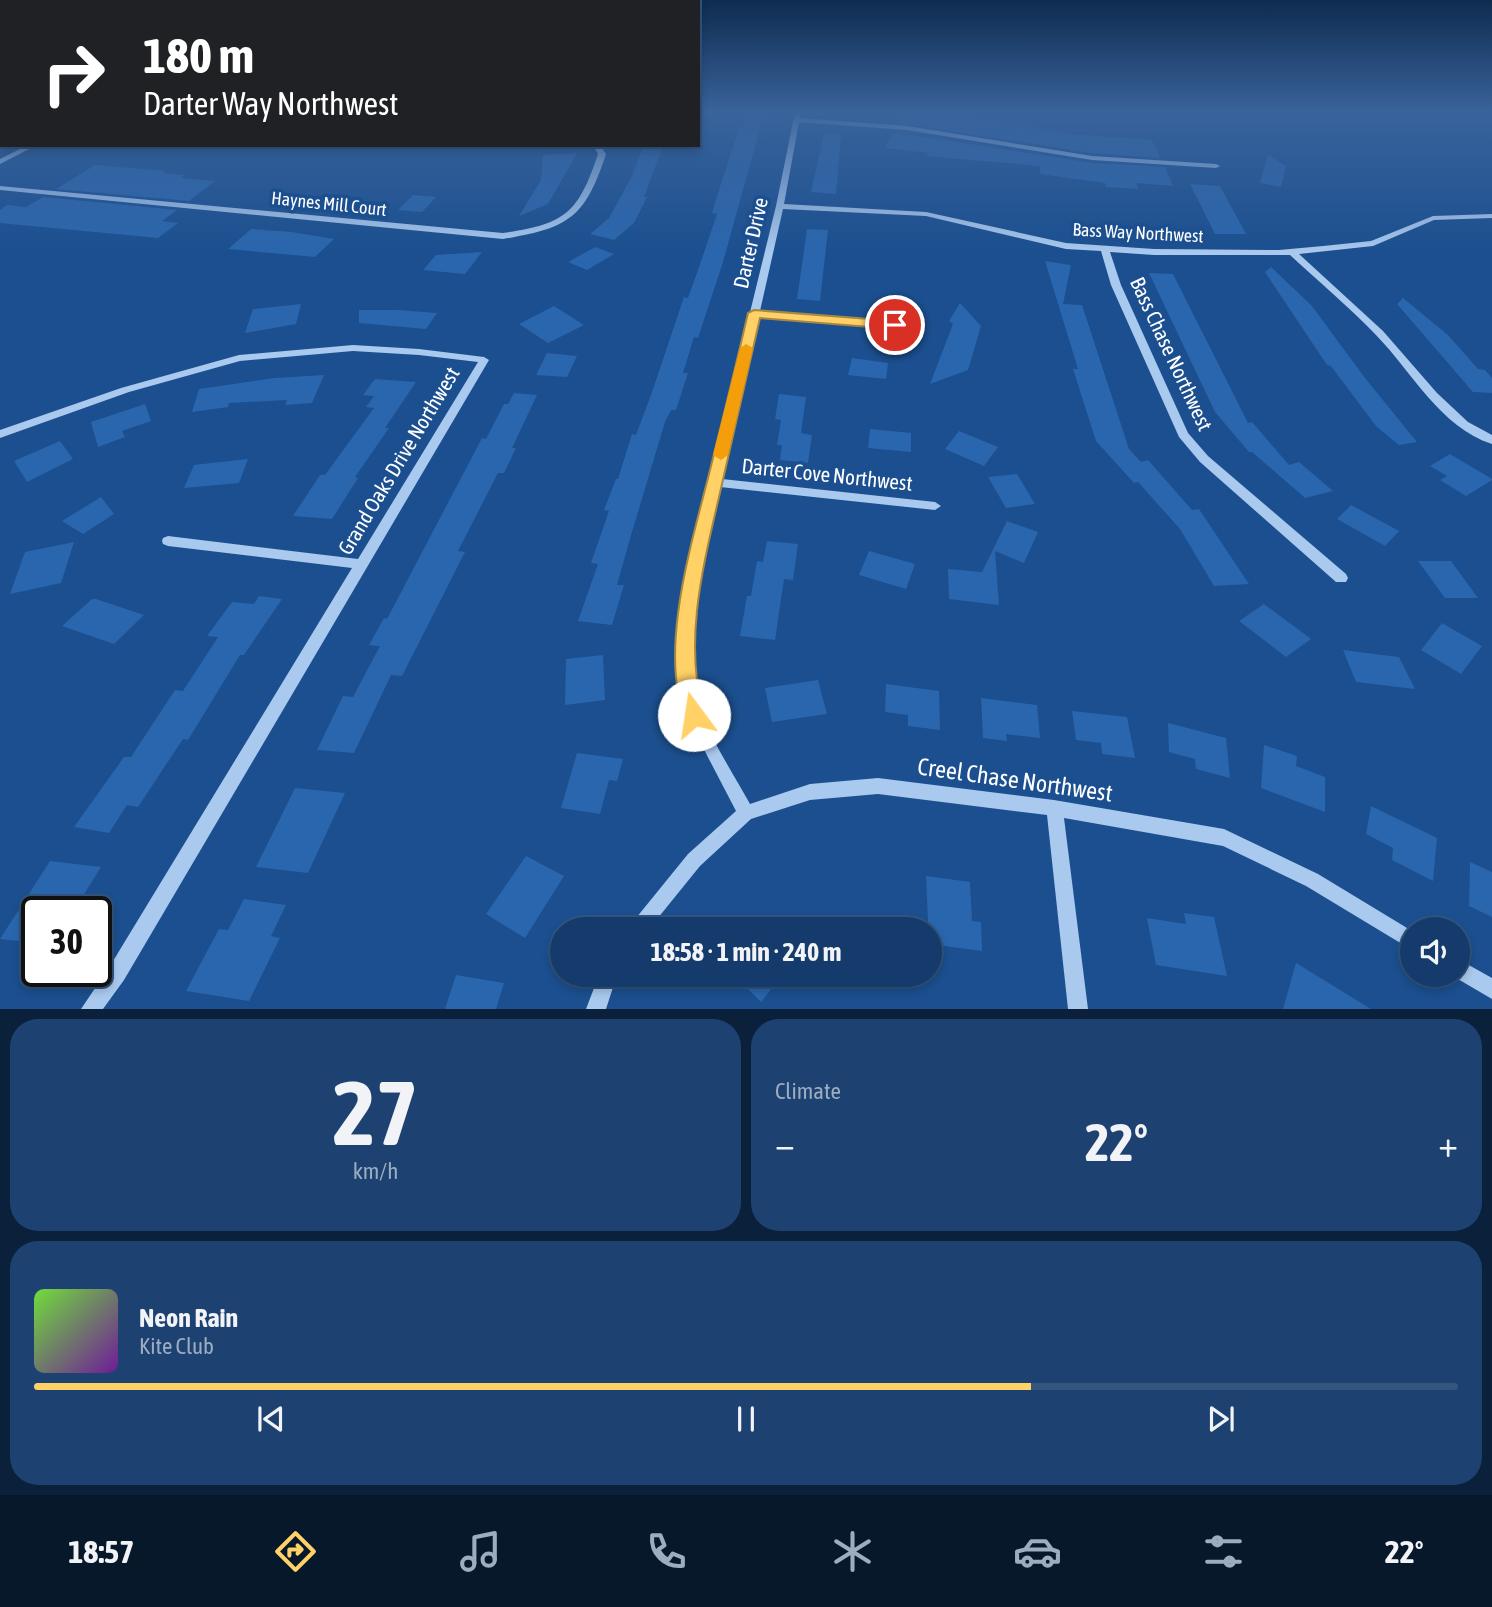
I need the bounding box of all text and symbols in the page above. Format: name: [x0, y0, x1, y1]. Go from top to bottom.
text: 180 m: [143, 27, 254, 83]
icon: right: [28, 28, 119, 119]
text: Darter Way Northwest: [143, 85, 398, 122]
street label: Haynes Mill Court: [270, 187, 388, 220]
street label: Darter Drive: [728, 195, 772, 291]
street label: Bass Way Northwest: [1072, 219, 1204, 246]
street label: Bass Chase Northwest: [1126, 273, 1218, 434]
pin: [865, 295, 925, 355]
icon: arrive: [876, 306, 914, 344]
street label: Grand Oaks Drive Northwest: [333, 362, 464, 559]
street label: Darter Cove Northwest: [740, 453, 914, 495]
position arrow: [657, 678, 731, 752]
street label: Creel Chase Northwest: [916, 752, 1114, 807]
speed limit sign: 30: [21, 896, 112, 987]
map controls: [1400, 917, 1470, 987]
button: sound: [1400, 917, 1470, 987]
text: 18:58 · 1 min · 240 m: [651, 937, 841, 967]
text: 27: [333, 1060, 418, 1164]
text: Climate: [775, 1078, 841, 1104]
text: 22°: [1085, 1112, 1148, 1172]
text: −: [775, 1122, 795, 1165]
text: +: [1438, 1122, 1458, 1165]
text: km/h: [353, 1158, 398, 1184]
text: Neon Rain: [139, 1303, 238, 1333]
text: Kite Club: [139, 1333, 214, 1359]
icon: previous: [252, 1400, 290, 1438]
icon: pause: [727, 1400, 765, 1438]
icon: next: [1202, 1400, 1240, 1438]
icon: directions: [271, 1527, 320, 1576]
icon: music: [456, 1527, 505, 1576]
icon: phone: [642, 1527, 691, 1576]
icon: climate: [828, 1527, 877, 1576]
icon: car: [1013, 1527, 1062, 1576]
icon: filters: [1199, 1527, 1248, 1576]
text: 18:57: [68, 1533, 134, 1570]
text: 22°: [1385, 1533, 1424, 1570]

